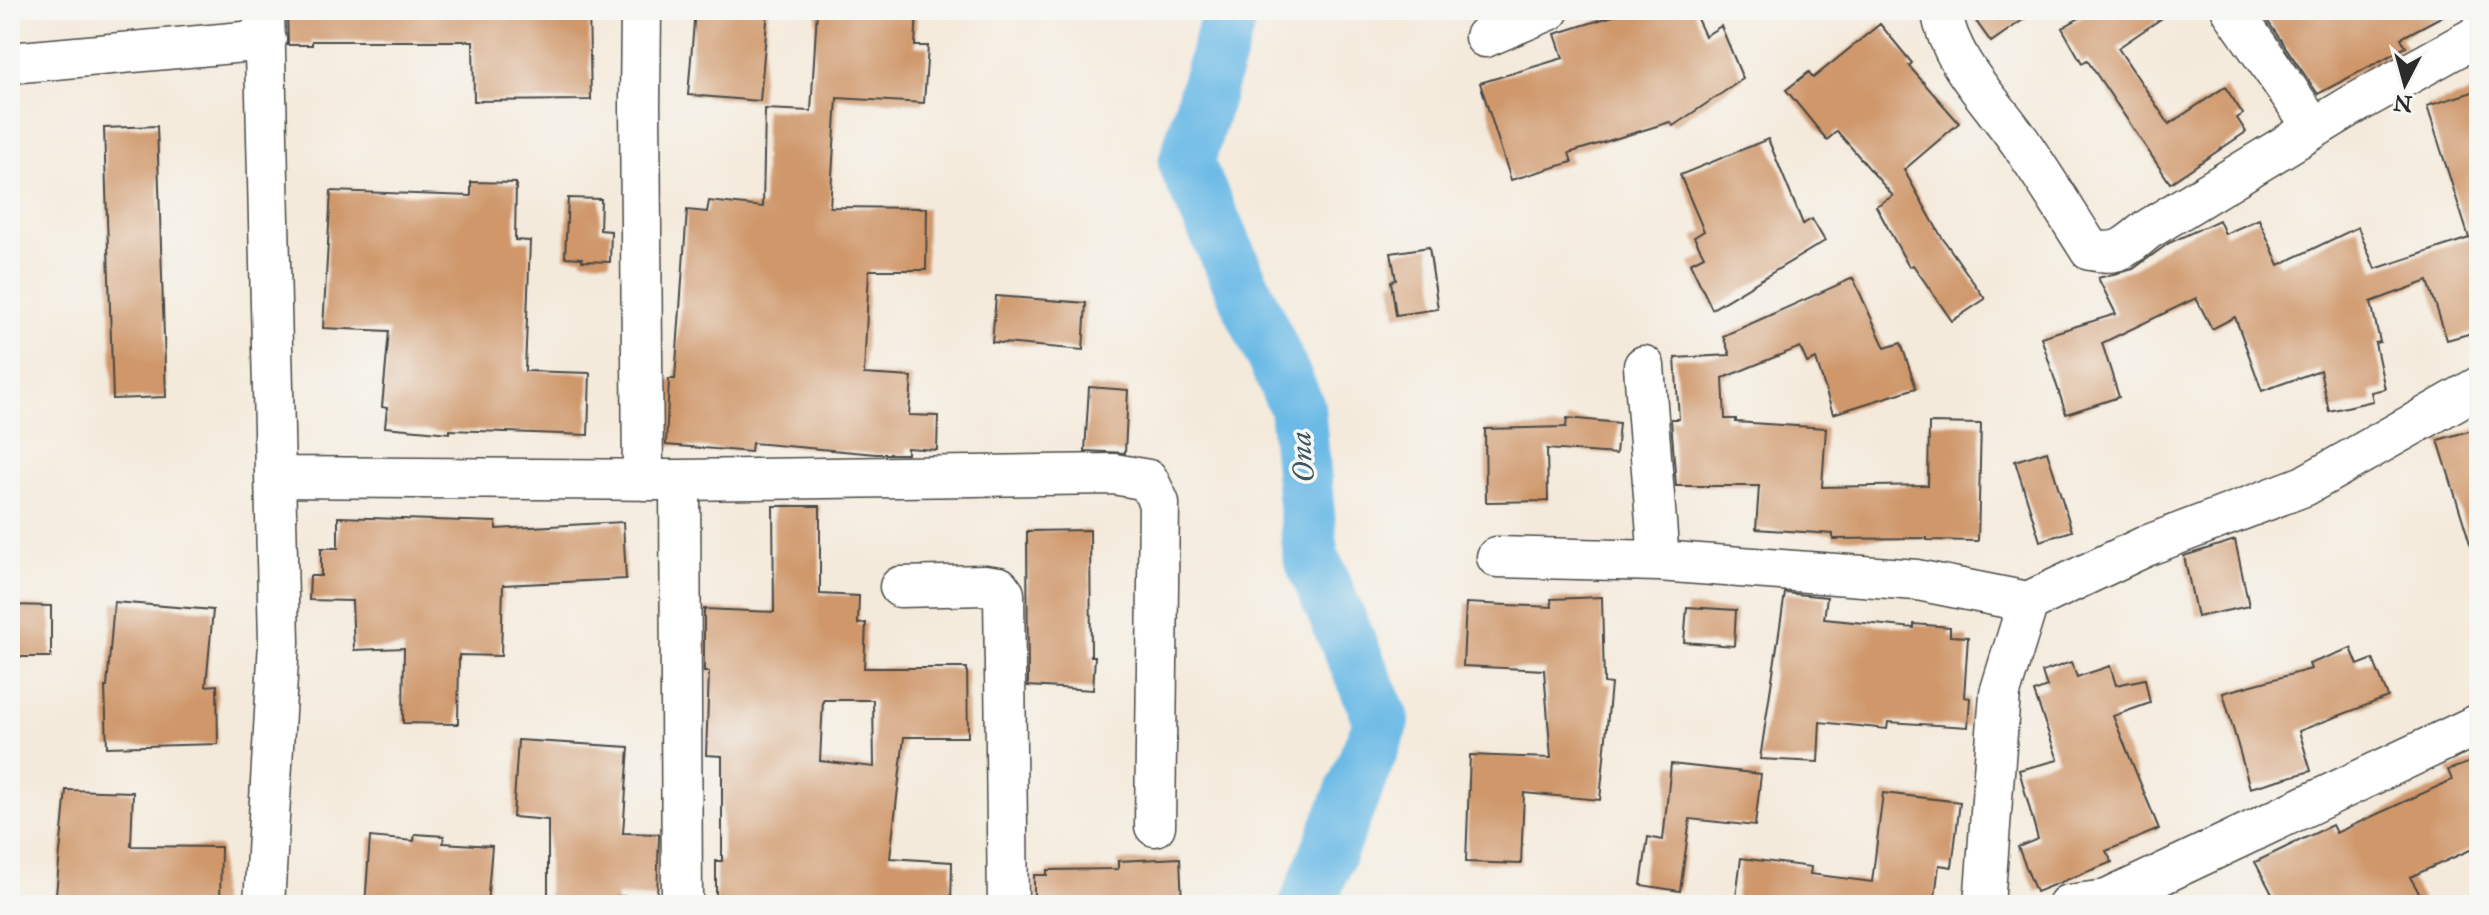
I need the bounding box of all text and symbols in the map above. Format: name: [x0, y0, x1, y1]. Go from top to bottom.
north arrow: [2365, 44, 2445, 124]
text: N: [2392, 89, 2414, 118]
water label: Ona: [1282, 430, 1322, 484]

